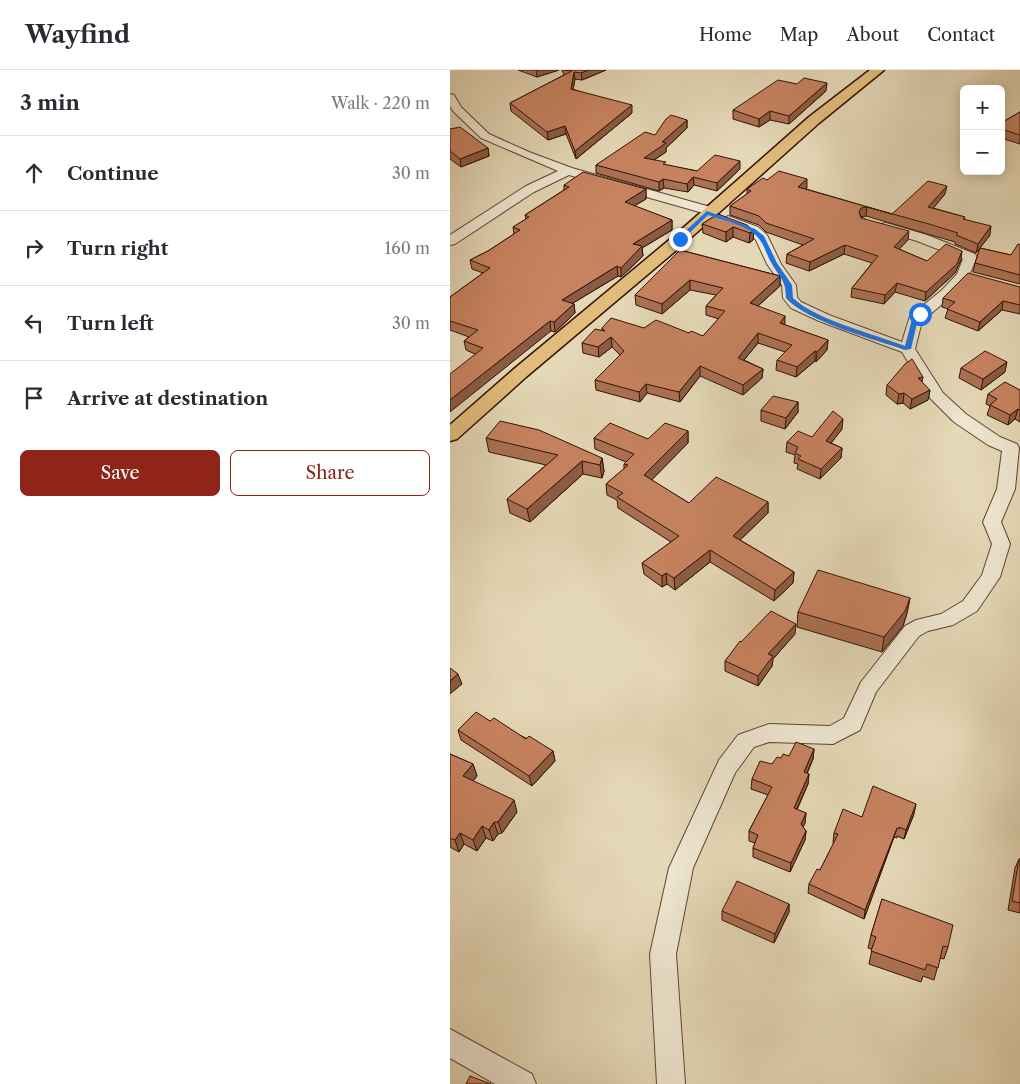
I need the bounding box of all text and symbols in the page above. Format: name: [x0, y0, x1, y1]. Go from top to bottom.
text: Wayfind: [25, 20, 130, 49]
text: Home: [699, 24, 752, 46]
text: Map: [780, 24, 818, 46]
text: About: [846, 24, 899, 46]
text: Contact: [927, 24, 995, 46]
map controls: [960, 85, 1005, 175]
button: +: [960, 85, 1005, 130]
text: 3 min: [20, 90, 80, 115]
text: Walk · 220 m: [331, 93, 430, 113]
button: −: [960, 130, 1005, 175]
icon: ahead: [20, 159, 48, 187]
text: Continue: [67, 162, 159, 185]
text: 30 m: [392, 163, 430, 183]
route end: [669, 228, 692, 251]
icon: right: [20, 234, 48, 262]
text: Turn right: [67, 237, 168, 260]
text: 160 m: [385, 238, 430, 258]
route start: [909, 303, 932, 326]
icon: left: [20, 309, 48, 337]
text: Turn left: [67, 312, 154, 335]
text: 30 m: [392, 313, 430, 333]
icon: arrive: [20, 384, 48, 412]
text: Arrive at destination: [67, 387, 268, 410]
button: Save: [20, 450, 220, 496]
button: Share: [230, 450, 430, 496]

